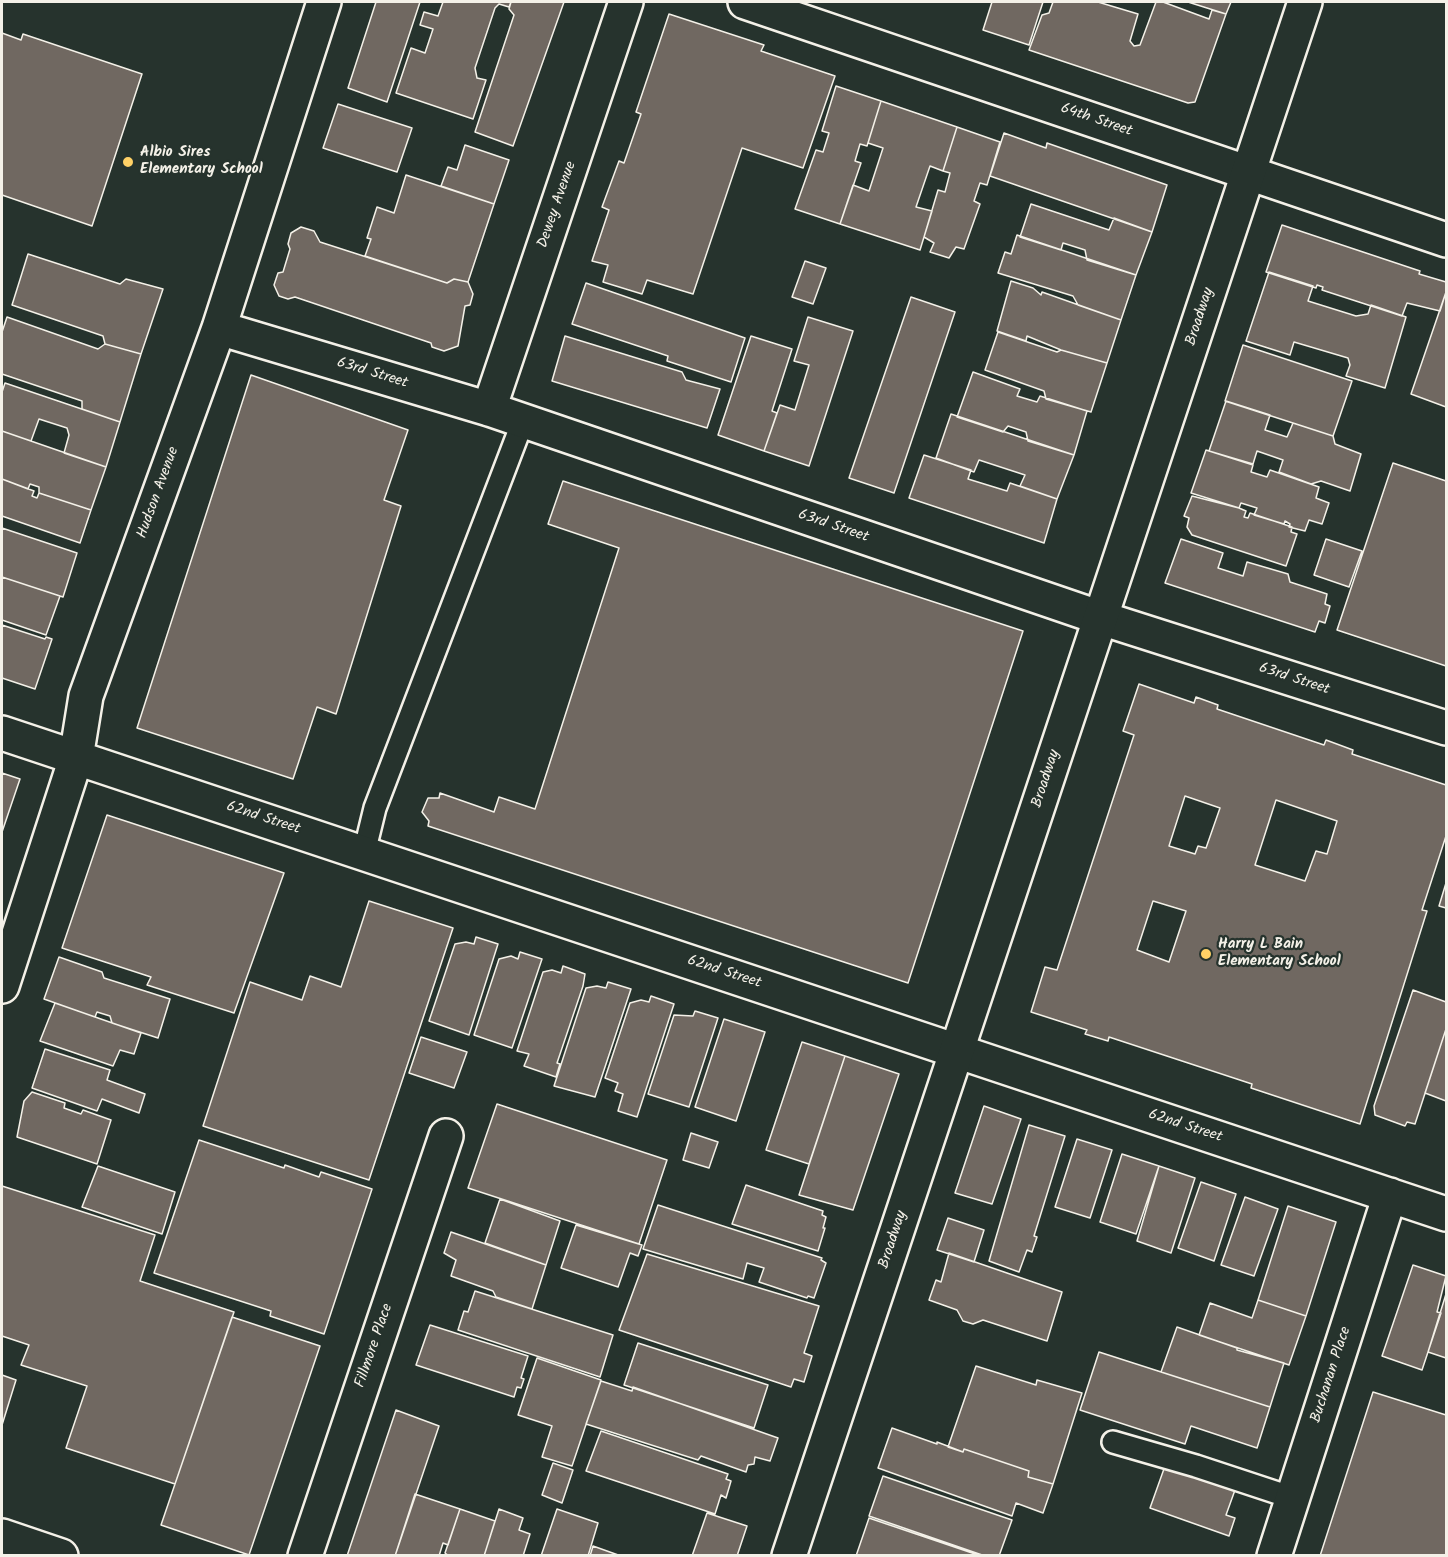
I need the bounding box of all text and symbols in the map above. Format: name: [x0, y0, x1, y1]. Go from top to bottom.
street label: 64th Street: [1058, 100, 1134, 142]
place label: Albio Sires Elementary School: [140, 144, 263, 179]
marker: Albio Sires Elementary School: [121, 155, 135, 169]
street label: Dewey Avenue: [535, 159, 581, 251]
street label: Broadway: [1183, 286, 1219, 348]
street label: 63rd Street: [334, 355, 410, 393]
street label: Hudson Avenue: [134, 445, 184, 541]
street label: 63rd Street: [795, 507, 871, 547]
street label: 63rd Street: [1256, 660, 1332, 700]
street label: Broadway: [1029, 748, 1065, 810]
street label: 62nd Street: [224, 799, 302, 839]
place label: Harry L Bain Elementary School: [1218, 936, 1341, 971]
marker: Harry L Bain Elementary School: [1199, 947, 1213, 961]
street label: 62nd Street: [685, 953, 763, 993]
street label: 62nd Street: [1146, 1107, 1224, 1147]
street label: Broadway: [876, 1209, 912, 1271]
street label: Fillmore Place: [352, 1302, 398, 1390]
street label: Buchanan Place: [1308, 1325, 1356, 1425]

